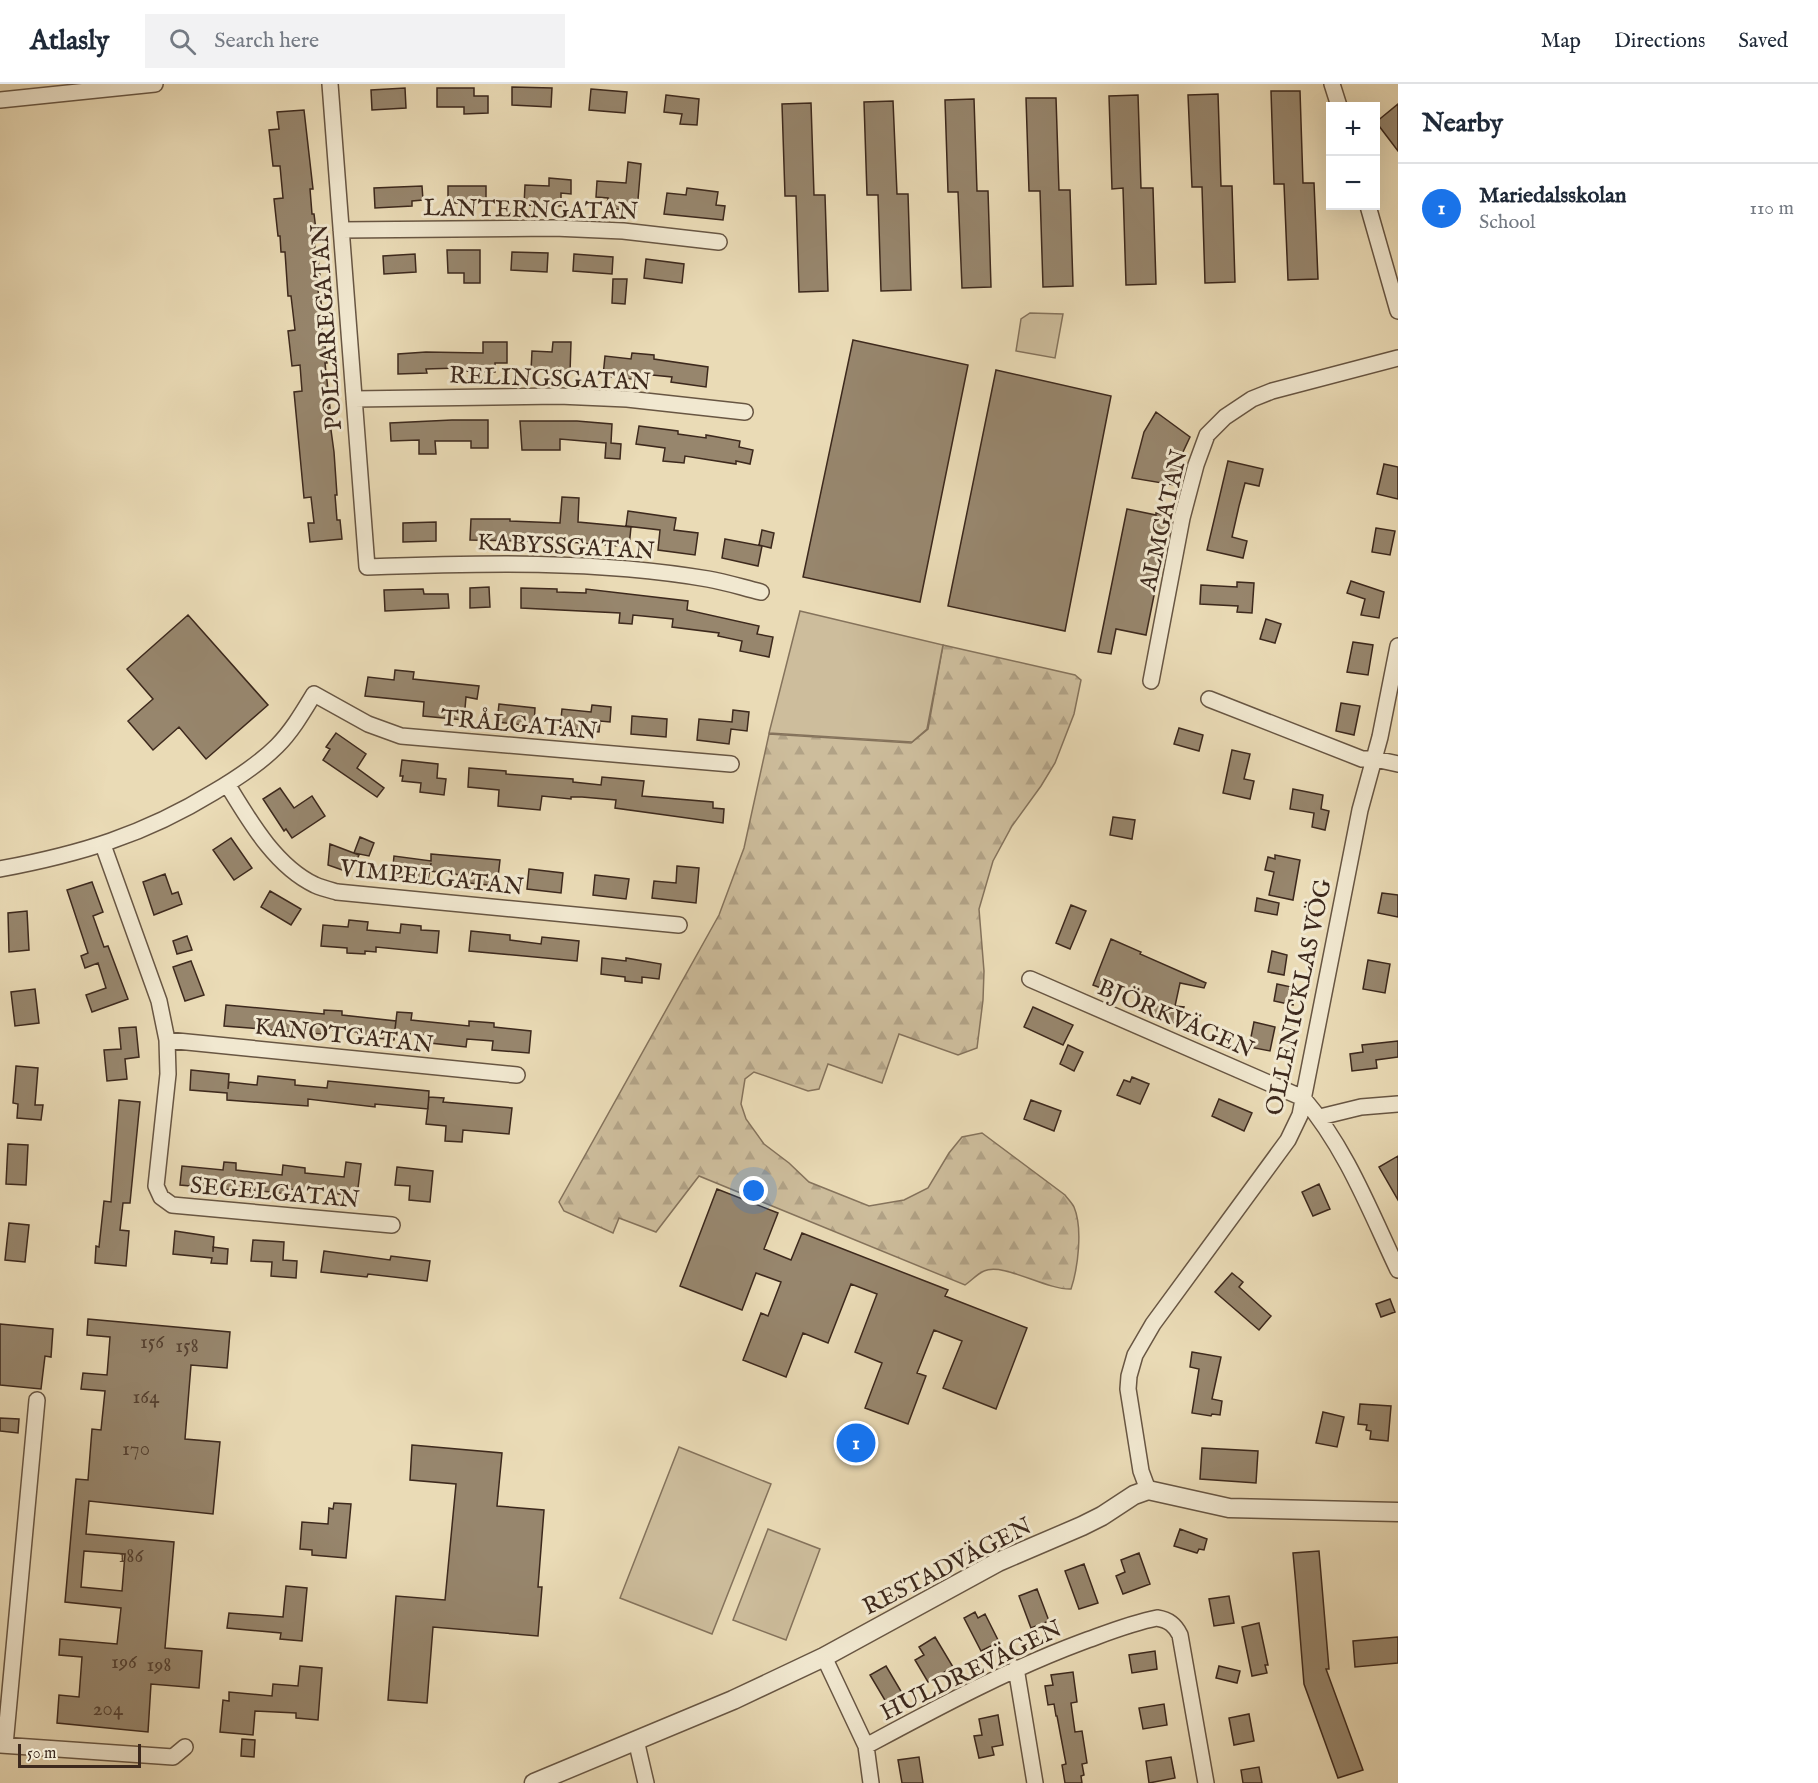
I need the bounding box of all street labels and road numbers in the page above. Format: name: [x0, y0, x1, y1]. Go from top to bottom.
street label: LANTERNGATAN: [423, 193, 639, 228]
street label: POLLAREGATAN: [305, 222, 350, 431]
street label: RELINGSGATAN: [448, 360, 652, 399]
street label: ALMGATAN: [1133, 447, 1196, 595]
street label: KABYSSGATAN: [476, 527, 656, 568]
street label: TRÅLGATAN: [439, 703, 599, 748]
street label: VIMPELGATAN: [337, 853, 525, 904]
street label: OLLENICKLAS VÖG: [1259, 876, 1340, 1118]
street label: BJÖRKVÄGEN: [1093, 973, 1258, 1066]
street label: KANOTGATAN: [253, 1012, 435, 1061]
street label: SEGELGATAN: [189, 1171, 361, 1216]
street label: RESTADVÄGEN: [858, 1511, 1038, 1623]
street label: HULDREVÄGEN: [876, 1614, 1068, 1729]

